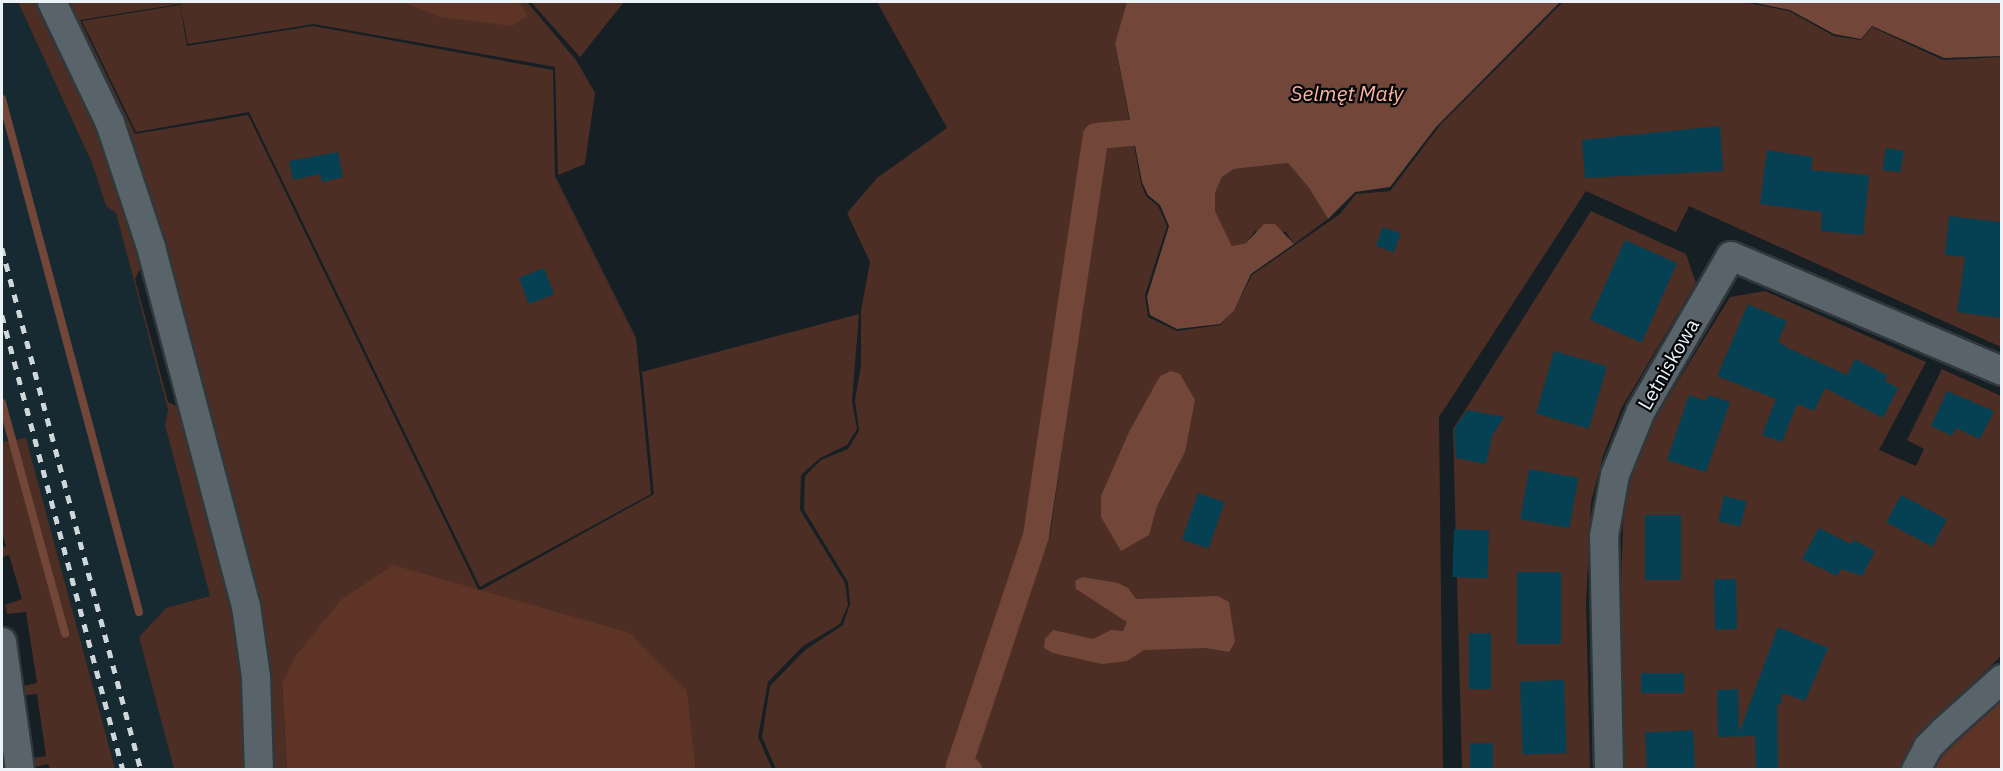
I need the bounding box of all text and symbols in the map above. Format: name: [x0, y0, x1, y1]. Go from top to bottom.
water label: Selmęt Mały: [1290, 80, 1404, 106]
street label: Letniskowa: [1632, 314, 1704, 414]

